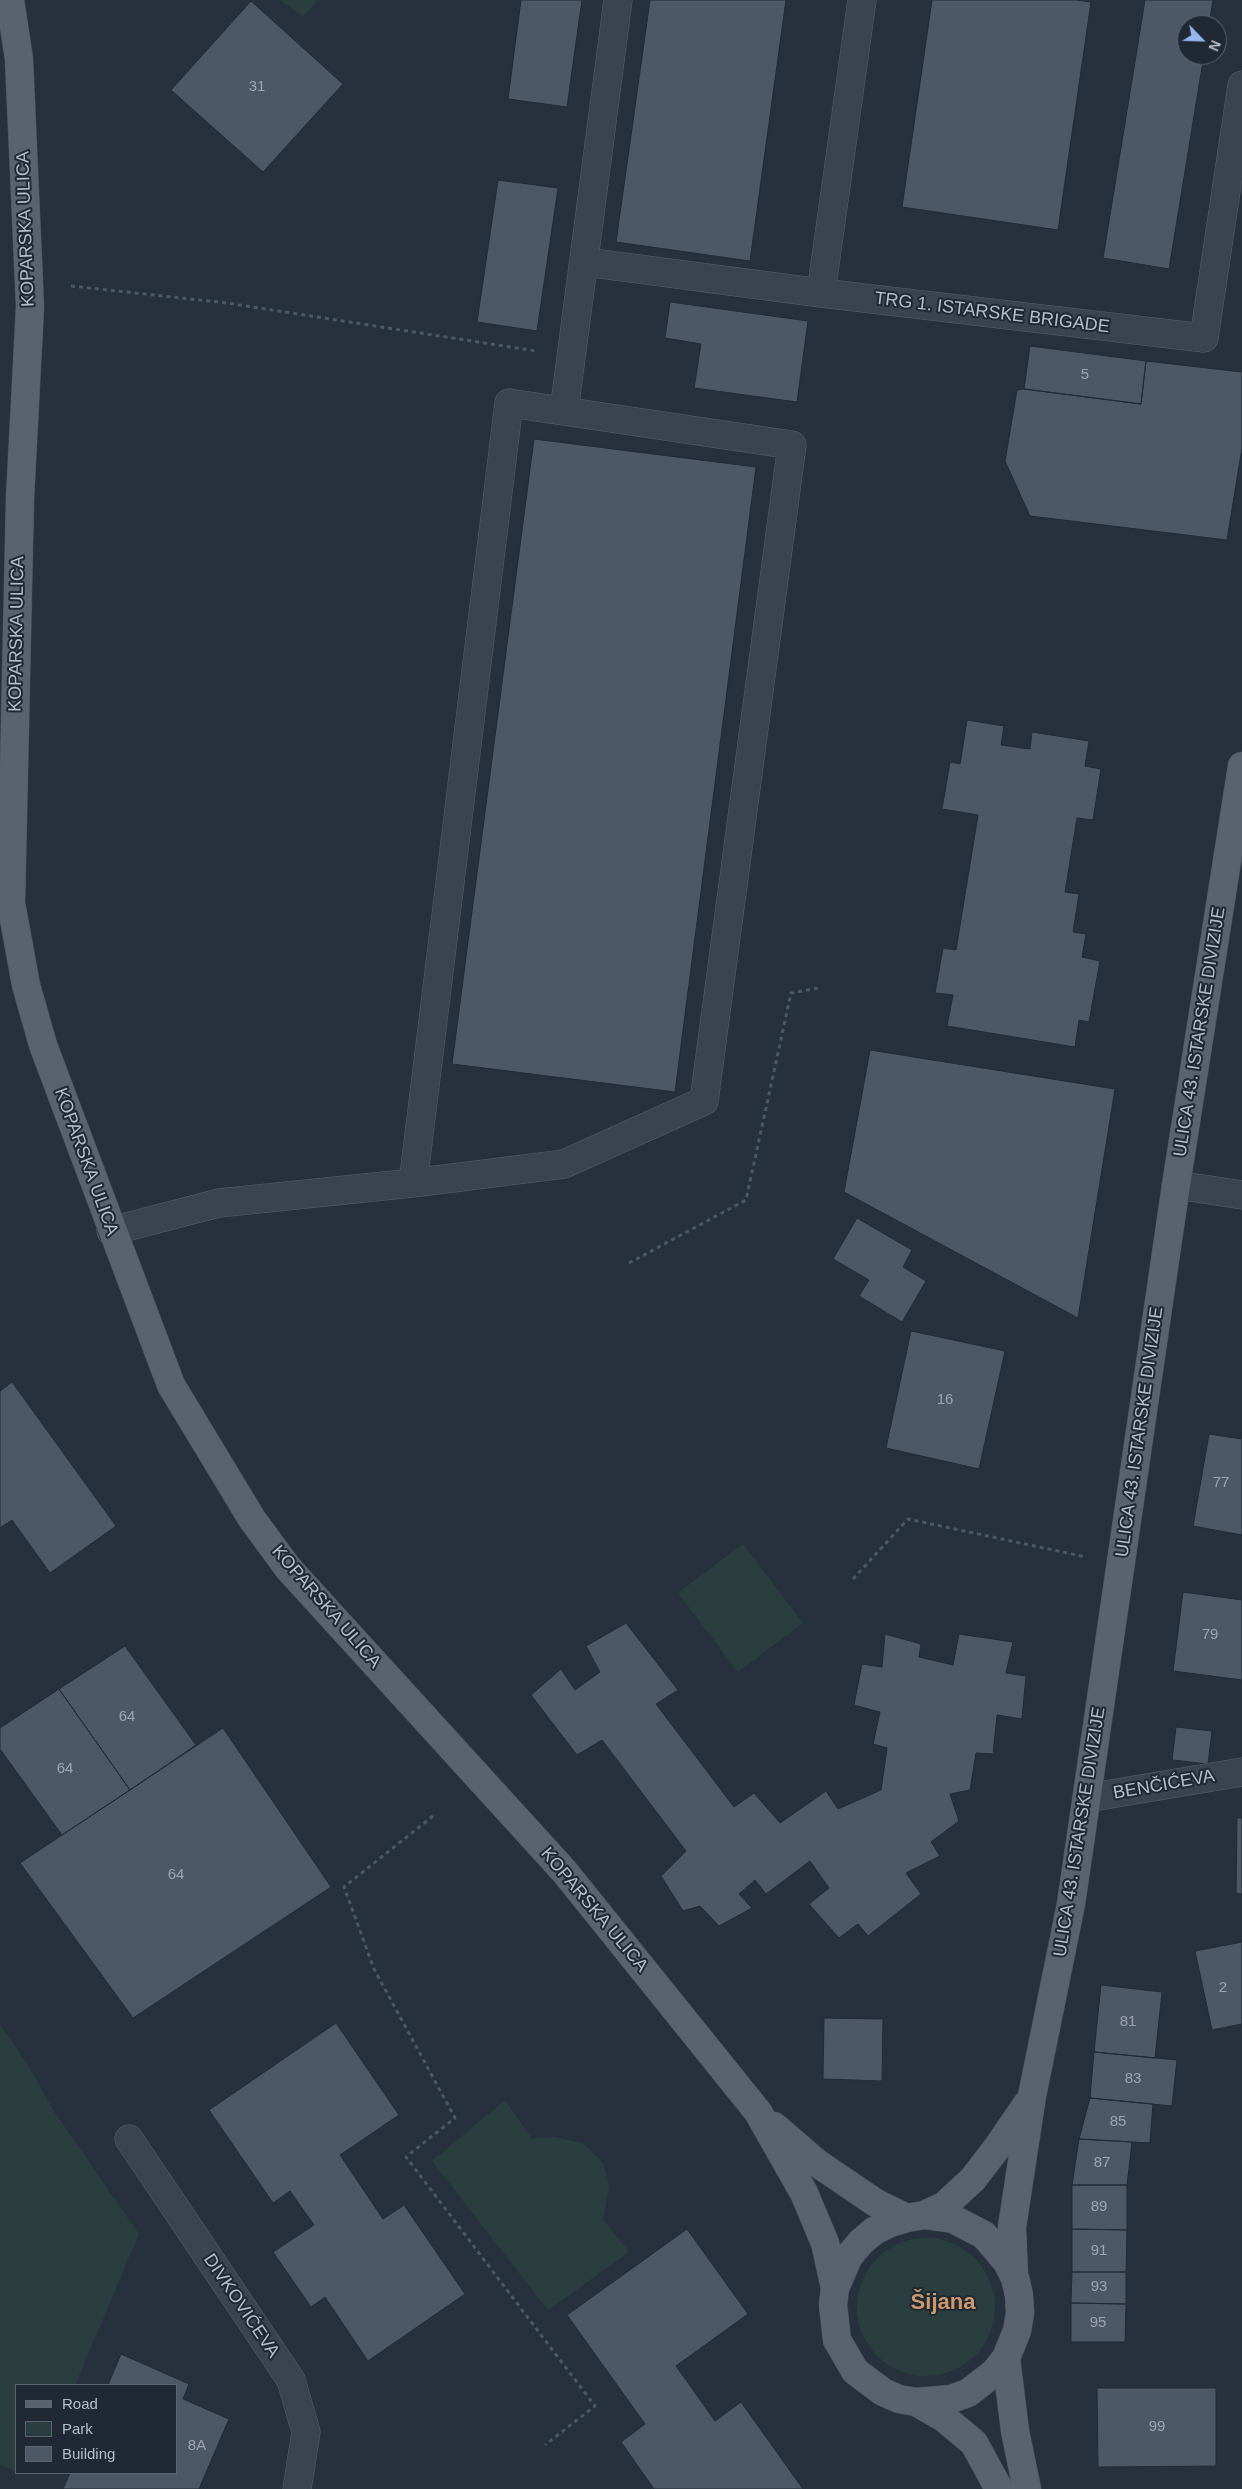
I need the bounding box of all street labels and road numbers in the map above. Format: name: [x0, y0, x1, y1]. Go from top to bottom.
street label: KOPARSKA ULICA: [12, 151, 40, 307]
street label: TRG 1. ISTARSKE BRIGADE: [873, 288, 1111, 338]
street label: KOPARSKA ULICA: [5, 556, 29, 712]
street label: ULICA 43. ISTARSKE DIVIZIJE: [1170, 905, 1230, 1159]
street label: KOPARSKA ULICA: [49, 1085, 123, 1239]
street label: ULICA 43. ISTARSKE DIVIZIJE: [1112, 1305, 1168, 1559]
street label: KOPARSKA ULICA: [267, 1541, 385, 1673]
street label: ULICA 43. ISTARSKE DIVIZIJE: [1050, 1705, 1110, 1959]
street label: BENČIĆEVA: [1112, 1765, 1216, 1805]
street label: KOPARSKA ULICA: [536, 1843, 652, 1977]
street label: DIVKOVIĆEVA: [198, 2250, 284, 2362]

